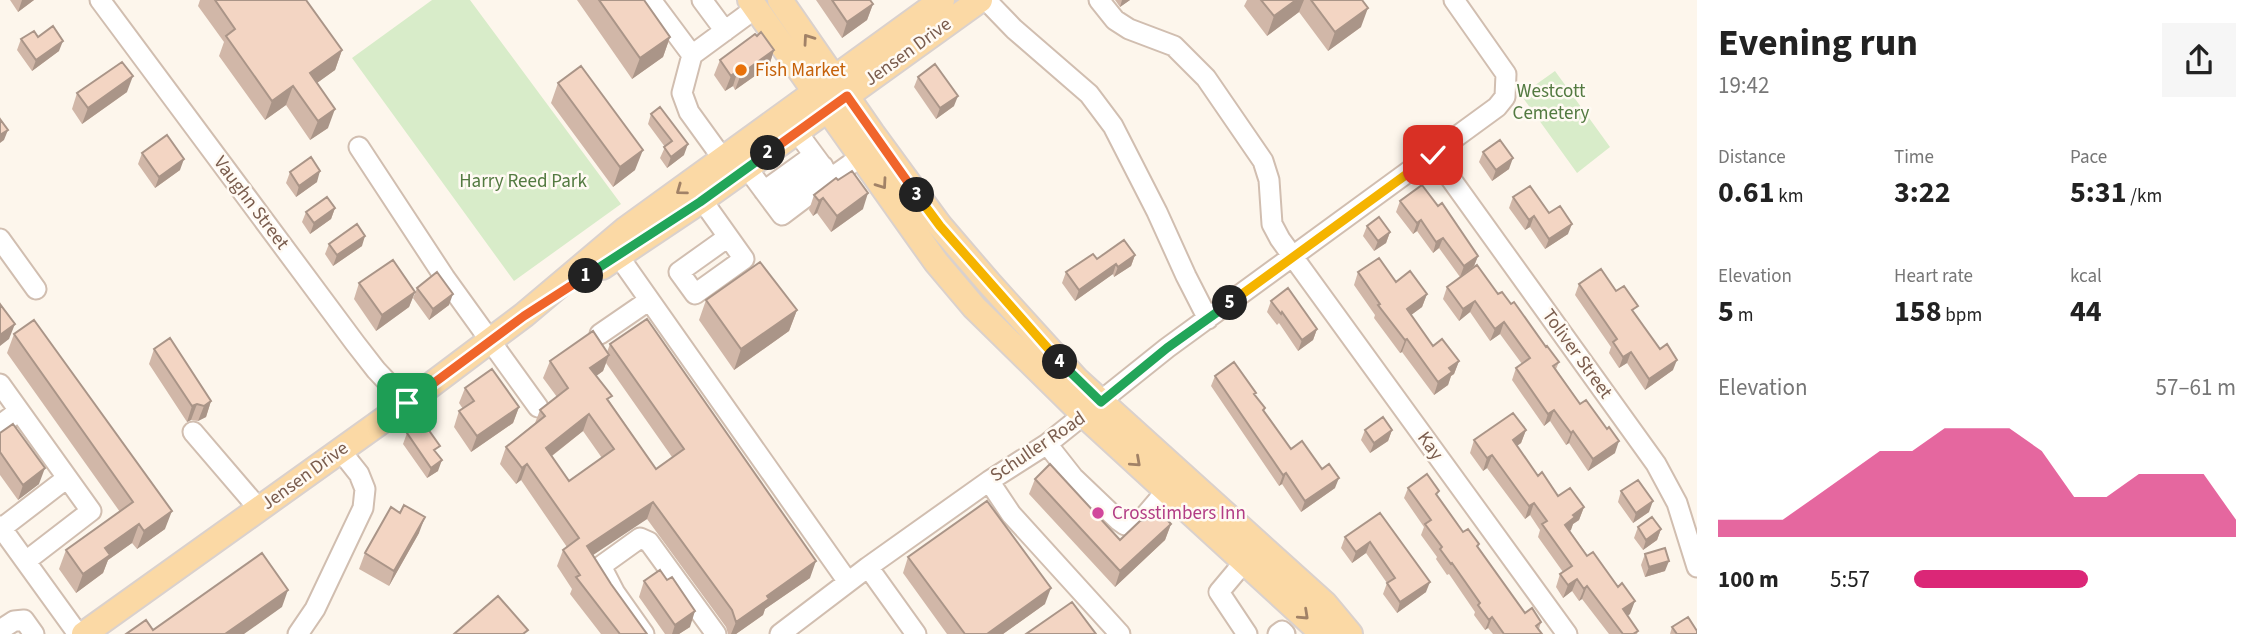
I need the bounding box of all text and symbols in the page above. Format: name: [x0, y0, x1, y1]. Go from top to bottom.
street label: Jensen Drive: [859, 11, 957, 93]
text: Evening run: [1718, 16, 1918, 70]
button: share: [2162, 23, 2236, 97]
one-way arrow: [804, 34, 816, 47]
place label: Fish Market: [755, 57, 846, 84]
marker: Fish Market: [733, 62, 749, 78]
text: 19:42: [1718, 69, 1769, 102]
park label: Westcott Cemetery: [1513, 78, 1590, 127]
pin: [1403, 125, 1463, 185]
pin: 2: [750, 136, 786, 170]
icon: check: [1414, 136, 1452, 174]
text: 2: [762, 139, 773, 166]
text: Distance: [1718, 144, 1786, 171]
text: Time: [1894, 144, 1934, 171]
text: Pace: [2070, 144, 2107, 171]
street label: Vaughn Street: [207, 151, 296, 256]
park label: Harry Reed Park: [459, 168, 587, 195]
text: 0.61: [1718, 171, 1775, 214]
text: 3:22: [1894, 171, 1951, 214]
text: 5:31: [2070, 171, 2127, 214]
one-way arrow: [874, 176, 886, 189]
pin: 3: [900, 178, 934, 212]
one-way arrow: [676, 181, 688, 194]
text: 3: [911, 181, 922, 208]
text: km: [1775, 183, 1804, 210]
text: /km: [2127, 183, 2162, 210]
pin: 1: [568, 258, 604, 294]
text: 1: [580, 262, 591, 289]
text: Elevation: [1718, 263, 1792, 290]
text: Heart rate: [1894, 263, 1973, 290]
text: kcal: [2070, 263, 2102, 290]
pin: 5: [1212, 286, 1248, 320]
text: 5: [1224, 289, 1235, 316]
text: 5: [1718, 290, 1734, 333]
text: 158: [1894, 290, 1942, 333]
text: 44: [2070, 290, 2102, 333]
text: m: [1734, 302, 1753, 329]
text: bpm: [1942, 302, 1982, 329]
street label: Toliver Street: [1535, 304, 1619, 405]
pin: 4: [1042, 344, 1078, 380]
text: 4: [1054, 348, 1065, 375]
text: Elevation: [1718, 371, 1808, 404]
text: 57–61 m: [2156, 371, 2236, 404]
pin: [377, 373, 437, 433]
icon: arrive: [388, 384, 426, 422]
street label: Schuller Road: [985, 405, 1091, 489]
street label: Kay: [1410, 426, 1450, 466]
street label: Jensen Drive: [256, 435, 354, 517]
one-way arrow: [1127, 453, 1140, 466]
place label: Crosstimbers Inn: [1112, 500, 1246, 527]
marker: Crosstimbers Inn: [1090, 505, 1106, 521]
text: 100 m: [1718, 563, 1779, 596]
text: 5:57: [1830, 563, 1870, 596]
one-way arrow: [1296, 606, 1309, 619]

